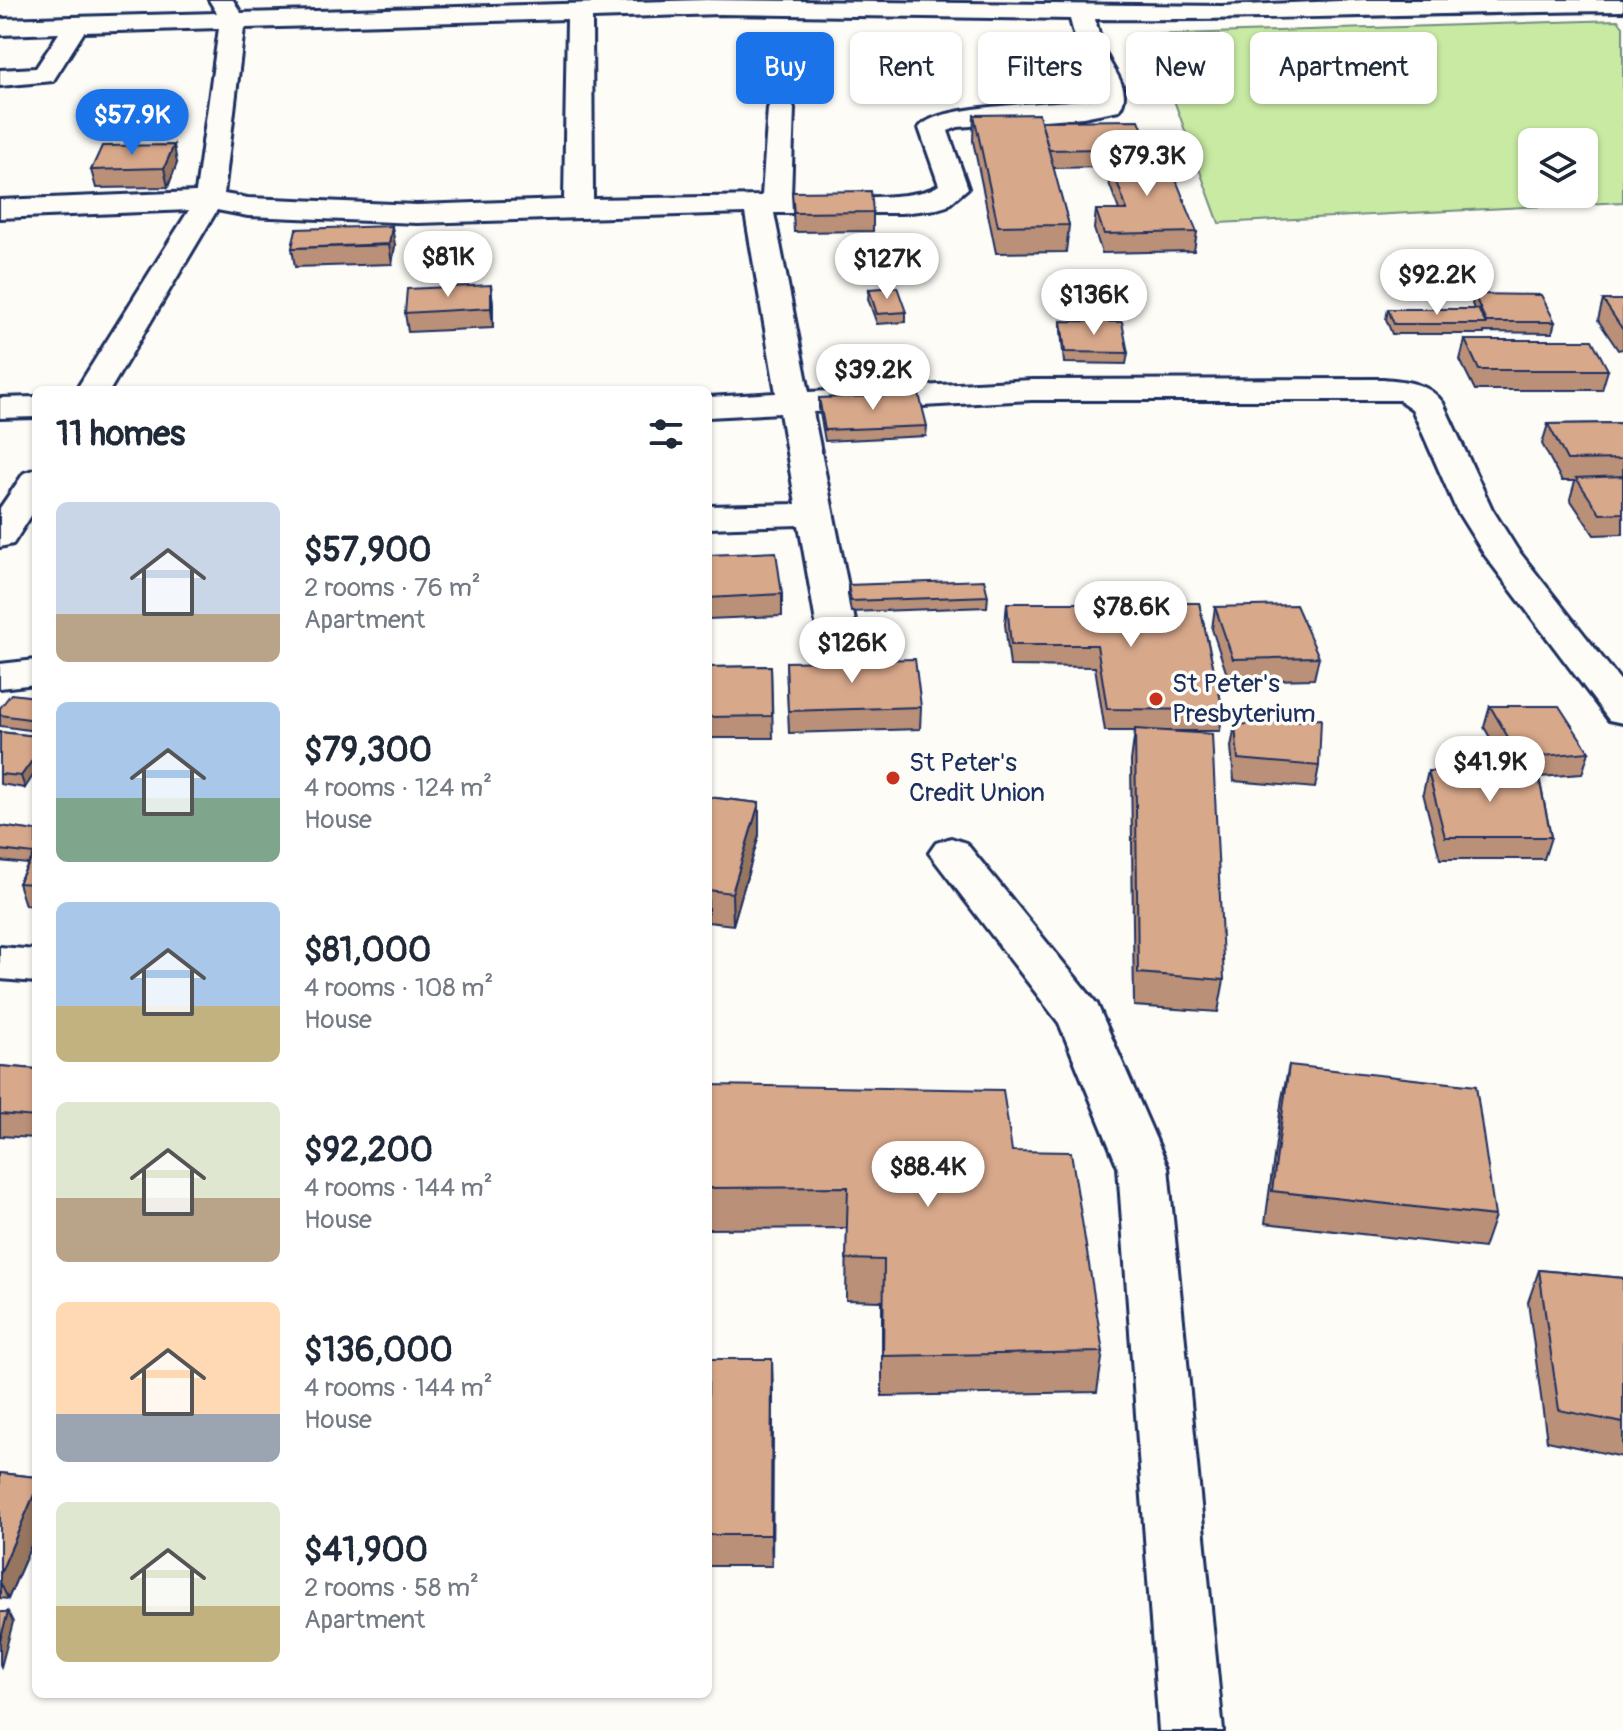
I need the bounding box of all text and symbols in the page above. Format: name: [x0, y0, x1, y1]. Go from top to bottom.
chip: Buy: [736, 32, 834, 104]
chip: Rent: [850, 32, 962, 104]
chip: Filters: [978, 32, 1110, 104]
chip: New: [1126, 32, 1234, 104]
chip: Apartment: [1250, 32, 1437, 104]
pin: $57.9K: [67, 89, 197, 157]
text: $57.9K: [94, 99, 170, 131]
map controls: [1518, 128, 1598, 208]
button: layers: [1518, 128, 1598, 208]
pin: $79.3K: [1082, 130, 1212, 198]
text: $79.3K: [1108, 140, 1186, 172]
pin: $81K: [401, 231, 495, 299]
pin: $127K: [831, 233, 943, 301]
text: $81K: [421, 241, 475, 273]
text: $127K: [853, 243, 921, 275]
pin: $92.2K: [1372, 249, 1502, 317]
text: $92.2K: [1398, 259, 1476, 291]
pin: $136K: [1038, 269, 1150, 337]
text: $136K: [1059, 279, 1129, 311]
pin: $39.2K: [808, 344, 938, 412]
text: $39.2K: [834, 354, 912, 386]
icon: filters: [644, 412, 688, 456]
text: 11 homes: [56, 413, 185, 456]
text: $57,900: [304, 529, 431, 572]
icon: home: [120, 534, 216, 630]
text: 2 rooms · 76 m²: [304, 572, 481, 604]
pin: $78.6K: [1066, 581, 1196, 649]
text: $78.6K: [1092, 591, 1170, 623]
text: Apartment: [304, 604, 425, 636]
pin: $126K: [796, 617, 908, 685]
text: $126K: [817, 627, 887, 659]
place label: St Peter's Presbyterium: [1172, 668, 1316, 730]
marker: St Peter's Presbyterium: [1147, 690, 1165, 708]
text: $79,300: [304, 729, 432, 772]
icon: home: [120, 734, 216, 830]
pin: $41.9K: [1425, 736, 1555, 804]
text: $41.9K: [1453, 746, 1527, 778]
place label: St Peter's Credit Union: [909, 747, 1045, 809]
marker: St Peter's Credit Union: [884, 769, 902, 787]
text: 4 rooms · 124 m²: [304, 772, 492, 804]
text: House: [304, 804, 372, 836]
text: $81,000: [304, 929, 431, 972]
icon: home: [120, 934, 216, 1030]
text: 4 rooms · 108 m²: [304, 972, 493, 1004]
text: House: [304, 1004, 372, 1036]
text: $92,200: [304, 1129, 433, 1172]
icon: home: [120, 1134, 216, 1230]
pin: $88.4K: [863, 1141, 993, 1209]
text: $88.4K: [890, 1151, 966, 1183]
text: 4 rooms · 144 m²: [304, 1172, 493, 1204]
text: House: [304, 1204, 372, 1236]
text: $136,000: [304, 1329, 453, 1372]
icon: home: [120, 1334, 216, 1430]
text: 4 rooms · 144 m²: [304, 1372, 493, 1404]
text: House: [304, 1404, 372, 1436]
text: $41,900: [304, 1529, 428, 1572]
icon: home: [120, 1534, 216, 1630]
text: 2 rooms · 58 m²: [304, 1572, 479, 1604]
text: Apartment: [304, 1604, 425, 1636]

